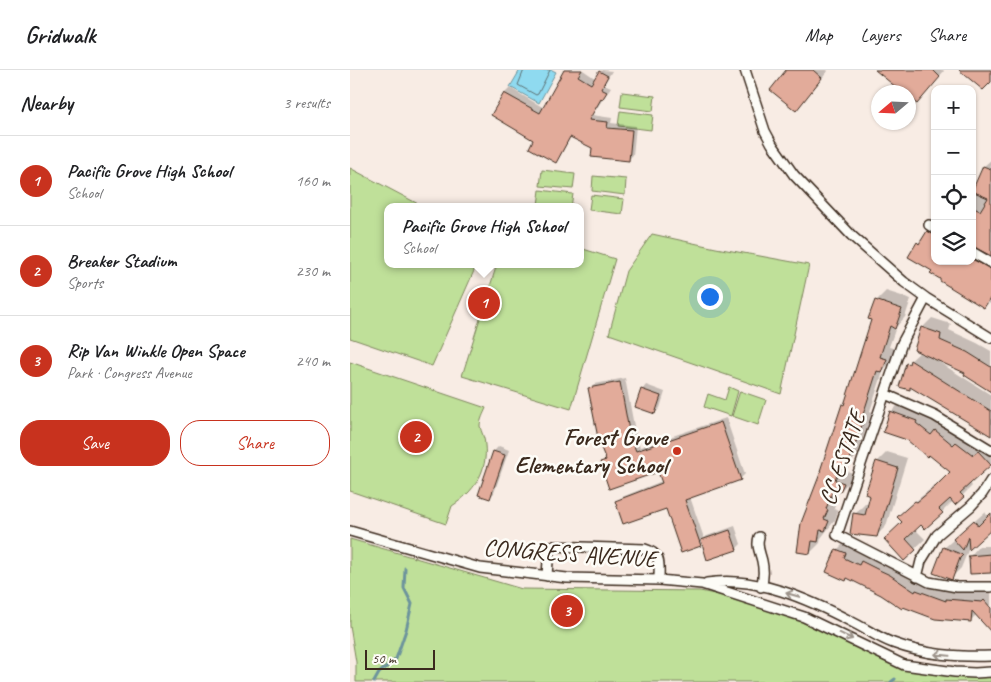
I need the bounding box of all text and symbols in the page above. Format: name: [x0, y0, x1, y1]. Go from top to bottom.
text: Gridwalk: [25, 20, 95, 50]
text: Map: [805, 24, 833, 46]
text: Layers: [861, 24, 900, 46]
text: Share: [928, 24, 966, 46]
north arrow: [871, 85, 916, 130]
map controls: [931, 85, 976, 265]
button: +: [931, 85, 976, 130]
text: Nearby: [20, 90, 73, 116]
text: 3 results: [283, 93, 330, 113]
button: −: [931, 130, 976, 175]
text: Pacific Grove High School: [67, 159, 231, 183]
text: 1: [32, 171, 40, 191]
text: 160 m: [296, 171, 330, 191]
button: locate: [931, 175, 976, 220]
text: School: [67, 183, 101, 203]
popup: [384, 203, 584, 268]
text: Pacific Grove High School: [402, 214, 566, 238]
button: layers: [931, 220, 976, 265]
text: School: [402, 238, 436, 258]
text: Breaker Stadium: [67, 249, 177, 273]
text: 2: [32, 261, 40, 281]
text: 230 m: [296, 261, 330, 281]
text: Sports: [67, 273, 103, 293]
pin: 1: [468, 284, 500, 322]
your location: [697, 284, 723, 310]
text: Rip Van Winkle Open Space: [67, 339, 245, 363]
text: 3: [32, 351, 40, 371]
text: 240 m: [296, 351, 330, 371]
text: Park · Congress Avenue: [67, 363, 192, 383]
street label: CC ESTATE: [812, 404, 873, 509]
pin: 2: [400, 418, 432, 456]
button: Save: [20, 420, 170, 466]
button: Share: [180, 420, 330, 466]
place label: Forest Grove Elementary School: [515, 422, 672, 480]
marker: Forest Grove Elementary School: [671, 445, 683, 457]
street label: CONGRESS AVENUE: [482, 532, 660, 574]
one-way arrow: [785, 589, 801, 599]
pin: 3: [551, 592, 583, 630]
one-way arrow: [838, 632, 853, 642]
scale bar: [365, 647, 435, 670]
text: 50 m: [372, 650, 396, 667]
one-way arrow: [935, 650, 951, 660]

